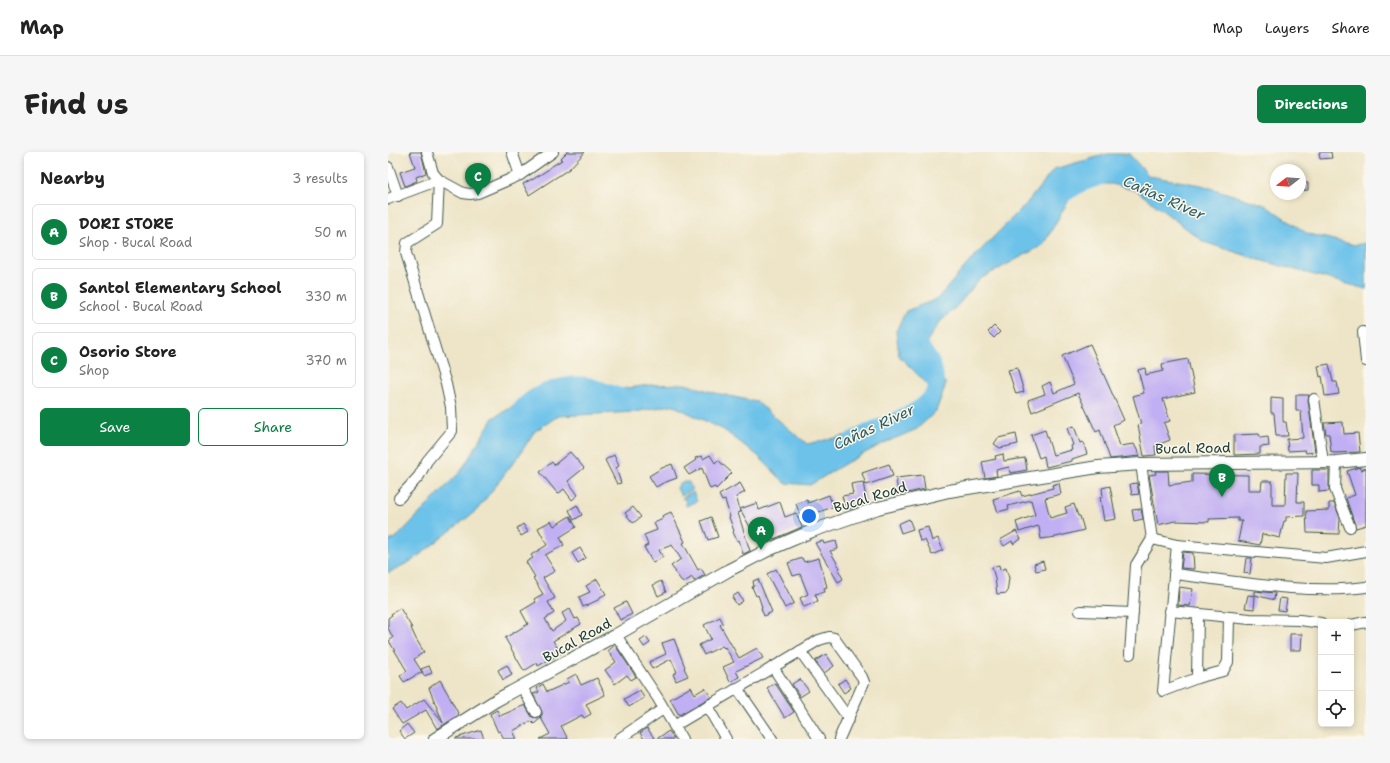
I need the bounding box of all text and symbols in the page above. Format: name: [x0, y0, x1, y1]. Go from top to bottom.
text: Map: [20, 15, 64, 40]
text: Map: [1213, 19, 1243, 37]
text: Layers: [1265, 19, 1309, 37]
text: Share: [1331, 19, 1370, 37]
text: Find us: [24, 85, 129, 123]
button: Directions: [1257, 85, 1366, 123]
pin: C: [465, 163, 491, 196]
north arrow: [1270, 164, 1306, 200]
text: Nearby: [40, 167, 105, 189]
text: 3 results: [292, 170, 348, 187]
water label: Cañas River: [1120, 171, 1209, 225]
text: DORI STORE: [79, 214, 174, 234]
text: A: [49, 224, 59, 241]
text: 50 m: [314, 224, 347, 241]
text: Shop · Bucal Road: [79, 234, 192, 251]
text: Santol Elementary School: [79, 278, 281, 298]
text: B: [50, 288, 58, 305]
text: 330 m: [305, 288, 347, 305]
text: School · Bucal Road: [79, 298, 203, 315]
text: Osorio Store: [79, 342, 177, 362]
text: C: [50, 352, 58, 369]
text: 370 m: [305, 352, 347, 369]
text: Shop: [79, 362, 109, 379]
water label: Cañas River: [830, 399, 919, 455]
button: Save: [40, 408, 190, 446]
button: Share: [198, 408, 348, 446]
street label: Bucal Road: [1155, 438, 1231, 458]
pin: B: [1209, 464, 1235, 497]
street label: Bucal Road: [831, 477, 909, 517]
your location: [799, 506, 819, 526]
pin: A: [748, 517, 774, 550]
street label: Bucal Road: [539, 614, 615, 666]
map controls: [1318, 619, 1354, 727]
button: +: [1318, 619, 1354, 655]
button: −: [1318, 655, 1354, 691]
button: locate: [1318, 691, 1354, 727]

